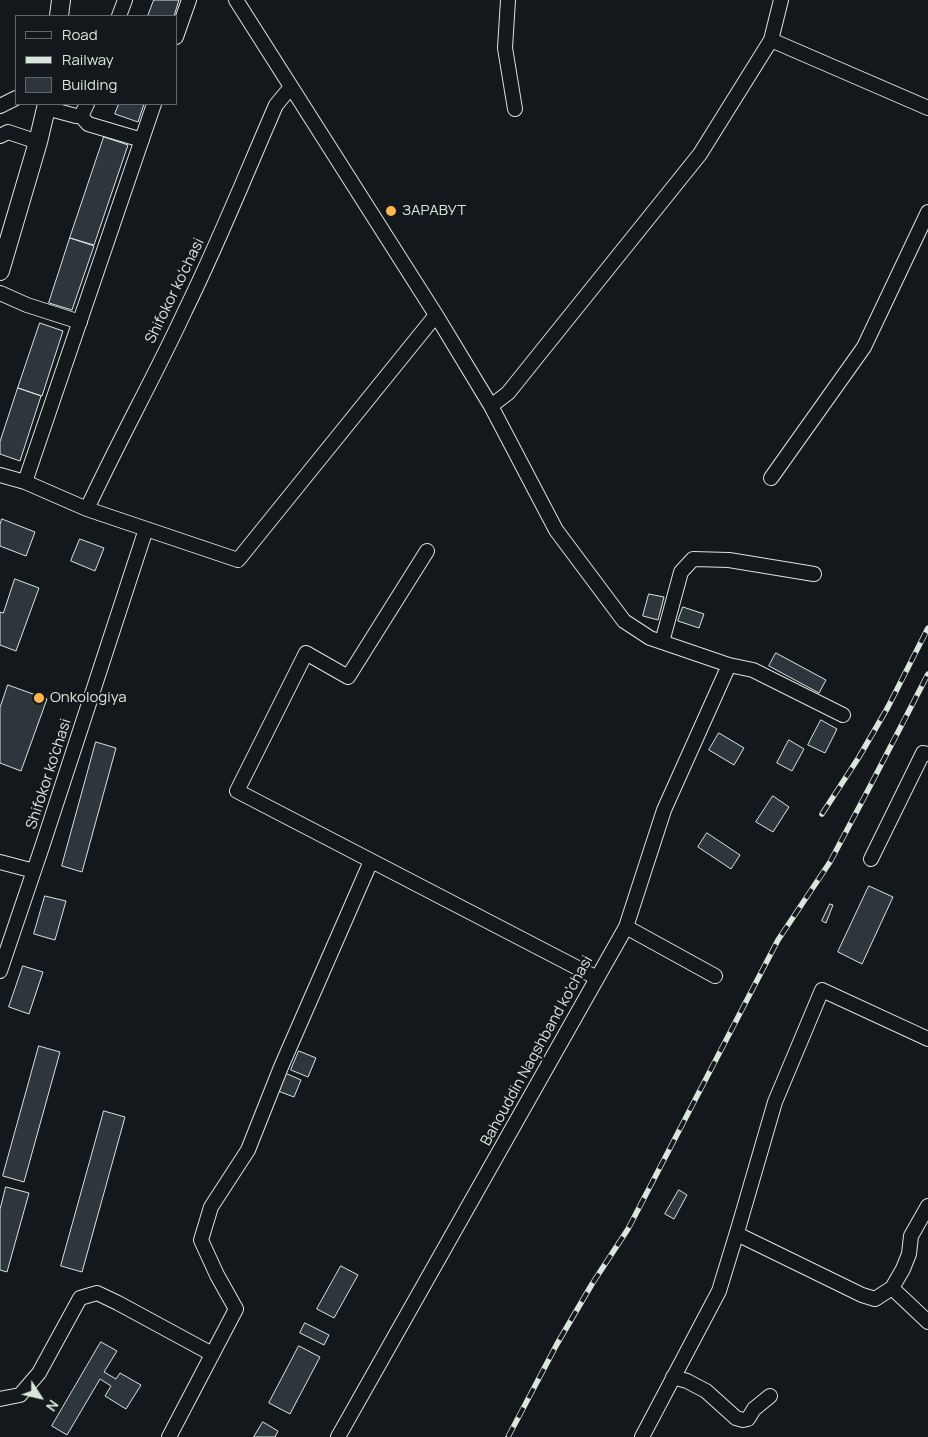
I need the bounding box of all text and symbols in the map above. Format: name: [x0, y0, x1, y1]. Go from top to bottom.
legend: [15, 15, 178, 105]
text: Road: [62, 24, 98, 45]
text: Railway: [62, 49, 114, 70]
text: Building: [62, 74, 117, 95]
place label: ЗАРАВУТ: [402, 202, 466, 220]
marker: ЗАРАВУТ: [384, 204, 398, 218]
street label: Shifokor ko'chasi: [142, 235, 208, 347]
place label: Onkologiya: [50, 689, 127, 707]
marker: Onkologiya: [32, 691, 46, 705]
street label: Shifokor ko'chasi: [23, 717, 75, 831]
street label: Bahouddin Naqshband ko'chasi: [477, 953, 597, 1149]
north arrow: [15, 1372, 65, 1422]
text: N: [42, 1396, 63, 1415]

